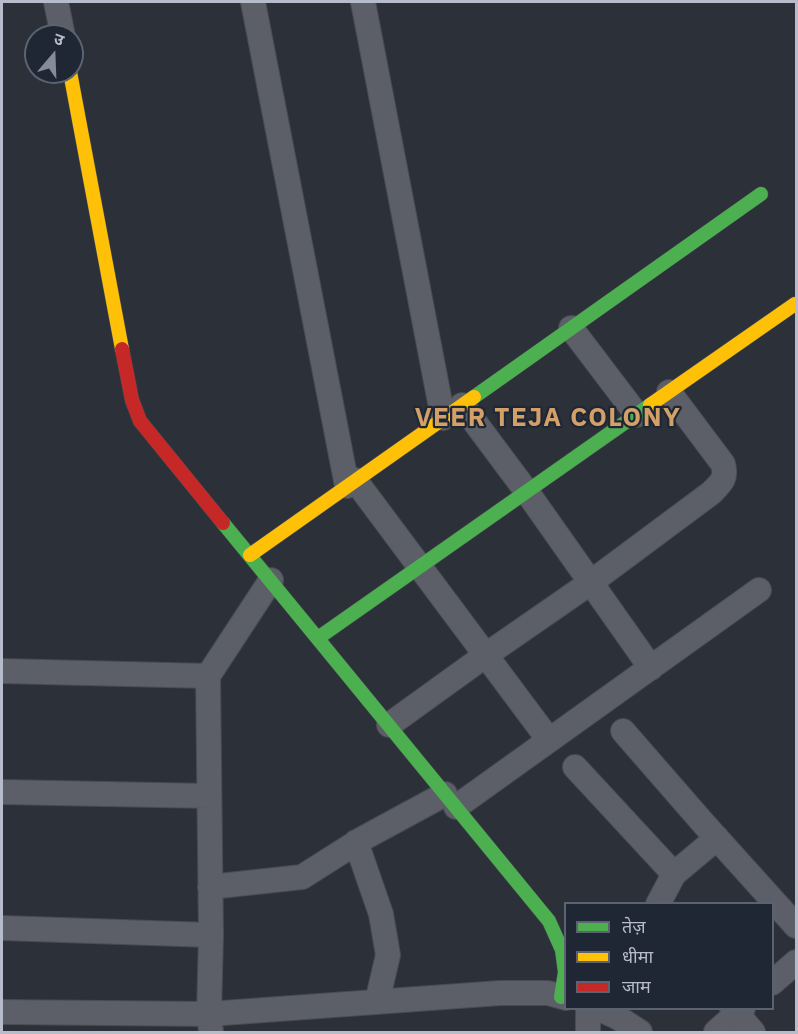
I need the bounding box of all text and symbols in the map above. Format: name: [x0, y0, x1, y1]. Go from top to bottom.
north arrow: [24, 24, 84, 84]
text: उ: [52, 28, 67, 50]
district label: VEER TEJA COLONY: [415, 402, 681, 434]
legend: [564, 902, 774, 1010]
text: तेज़: [622, 915, 646, 938]
text: धीमा: [622, 945, 653, 968]
text: जाम: [622, 975, 651, 998]

